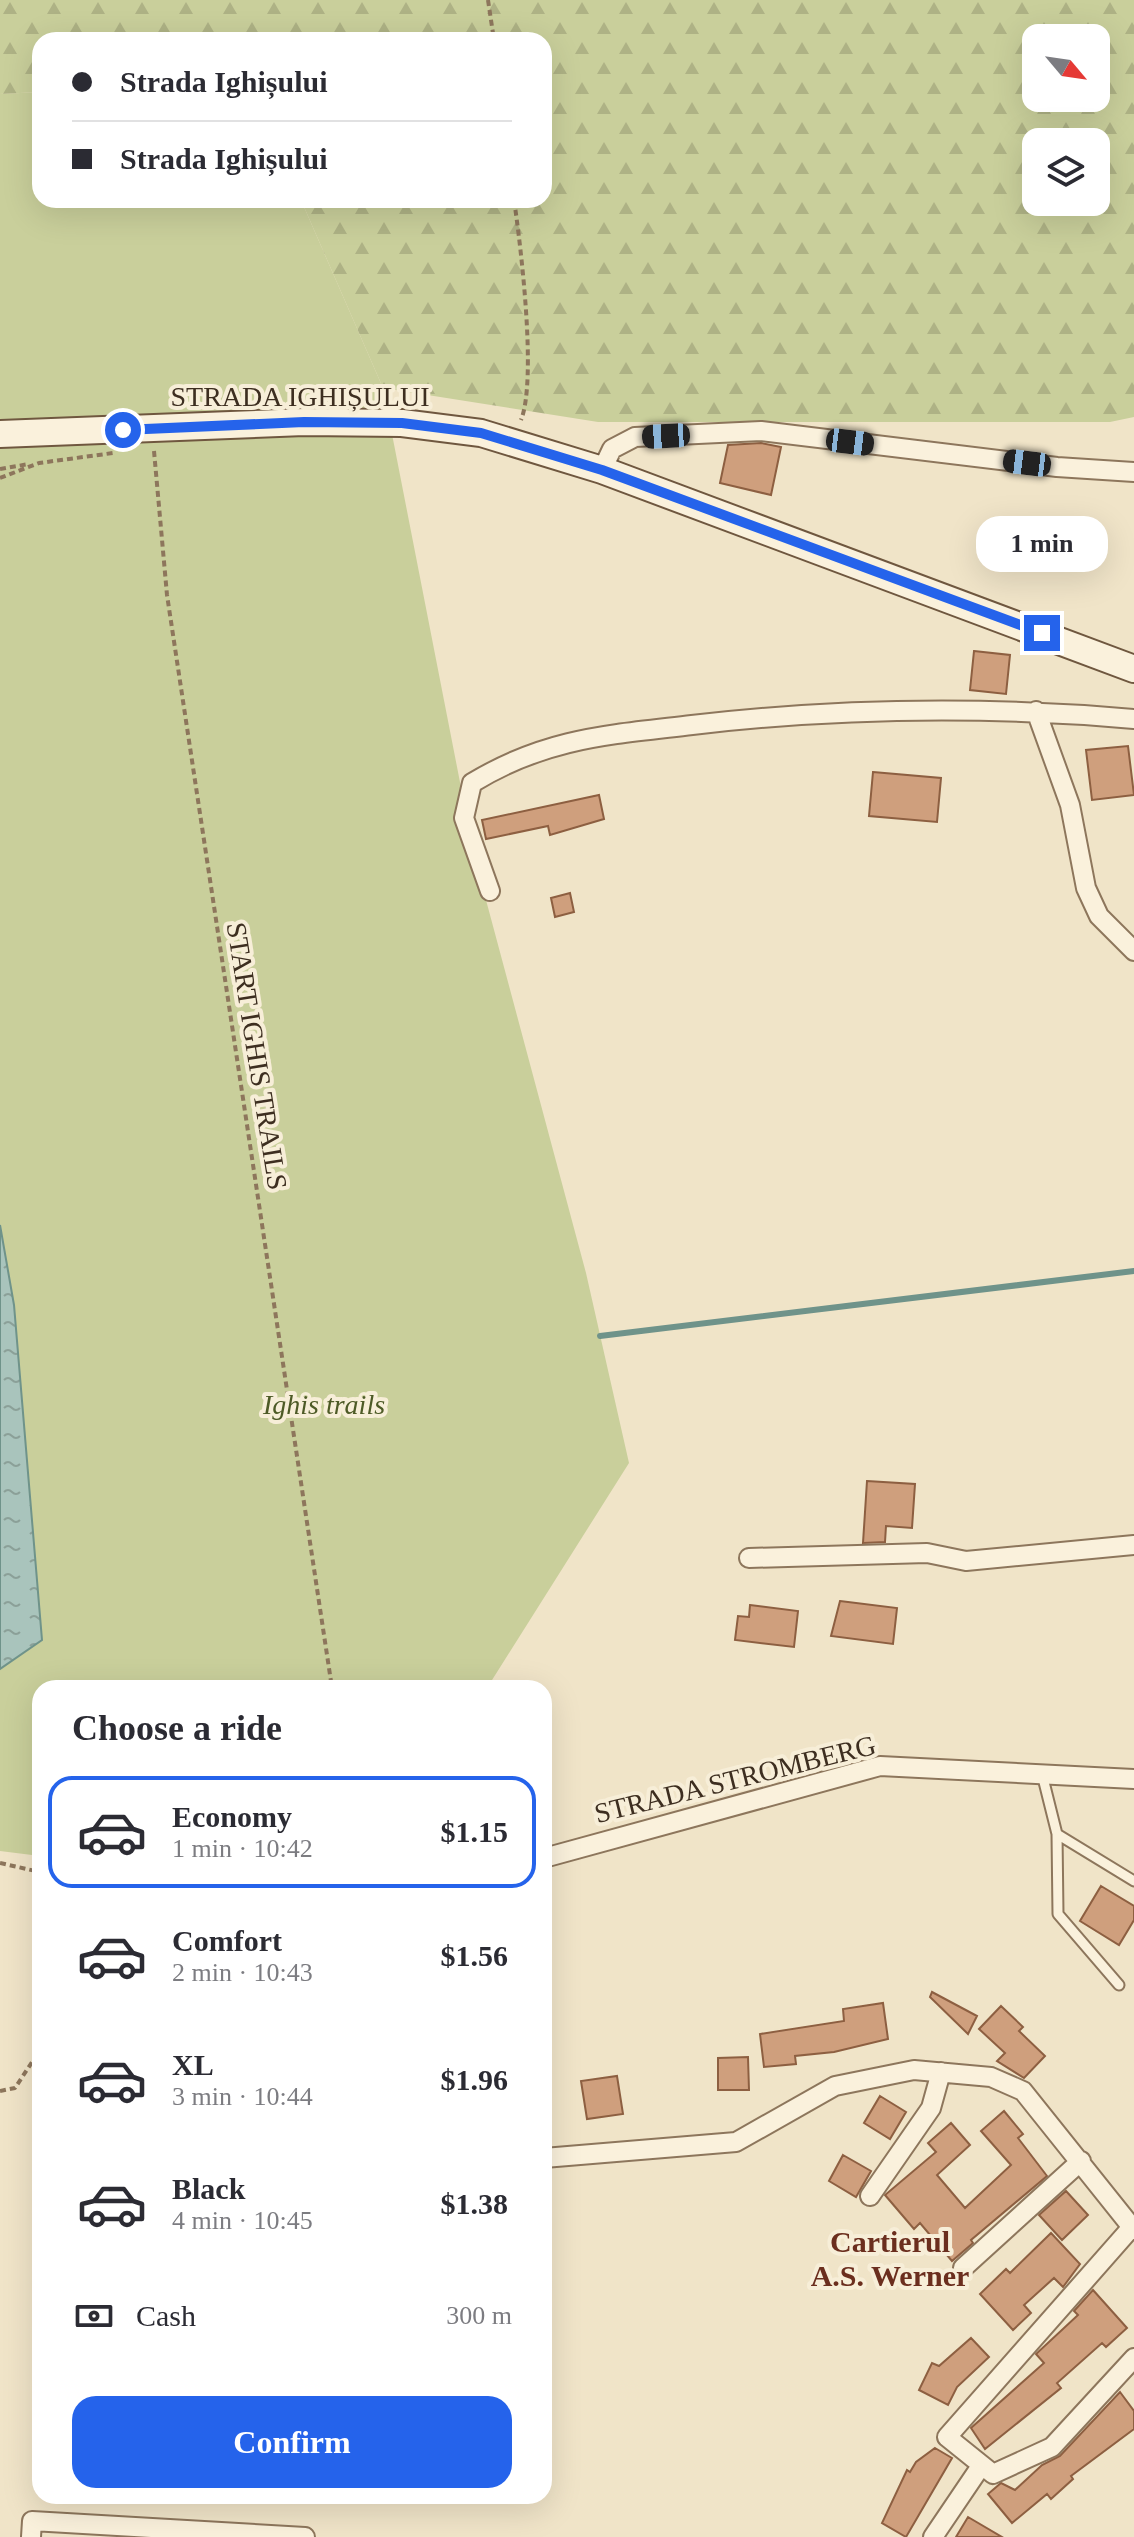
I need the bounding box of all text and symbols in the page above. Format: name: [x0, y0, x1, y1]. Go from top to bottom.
north arrow: [1022, 24, 1110, 112]
map controls: [1022, 24, 1110, 216]
text: Strada Ighișului: [120, 65, 328, 98]
button: layers: [1022, 128, 1110, 216]
text: Strada Ighișului: [120, 142, 328, 175]
street label: STRADA IGHIȘULUI: [171, 381, 430, 412]
route start: [105, 412, 141, 448]
car: [641, 423, 691, 449]
car: [825, 427, 875, 457]
car: [1002, 448, 1052, 478]
callout: 1 min: [976, 517, 1108, 573]
text: 1 min: [1011, 529, 1073, 558]
route end: [1024, 615, 1060, 651]
street label: START IGHIS TRAILS: [221, 920, 293, 1192]
park label: Ighis trails: [262, 1389, 385, 1420]
text: Choose a ride: [72, 1708, 282, 1748]
street label: STRADA STROMBERG: [591, 1729, 879, 1829]
icon: car: [76, 1796, 148, 1868]
text: Economy: [172, 1800, 292, 1833]
text: $1.15: [441, 1815, 508, 1848]
text: 1 min · 10:42: [172, 1834, 313, 1863]
icon: car: [76, 1920, 148, 1992]
text: Comfort: [172, 1924, 282, 1957]
text: $1.56: [441, 1939, 508, 1972]
text: 2 min · 10:43: [172, 1958, 313, 1987]
icon: car: [76, 2044, 148, 2116]
text: XL: [172, 2048, 214, 2081]
text: $1.96: [441, 2063, 508, 2096]
text: 3 min · 10:44: [172, 2082, 313, 2111]
icon: car: [76, 2168, 148, 2240]
text: Black: [172, 2172, 245, 2205]
text: $1.38: [441, 2187, 508, 2220]
text: 4 min · 10:45: [172, 2206, 313, 2235]
district label: Cartierul A.S. Werner: [811, 2225, 969, 2292]
icon: cash: [72, 2294, 116, 2338]
text: Cash: [136, 2299, 196, 2332]
text: 300 m: [446, 2301, 512, 2330]
button: Confirm: [72, 2396, 512, 2488]

